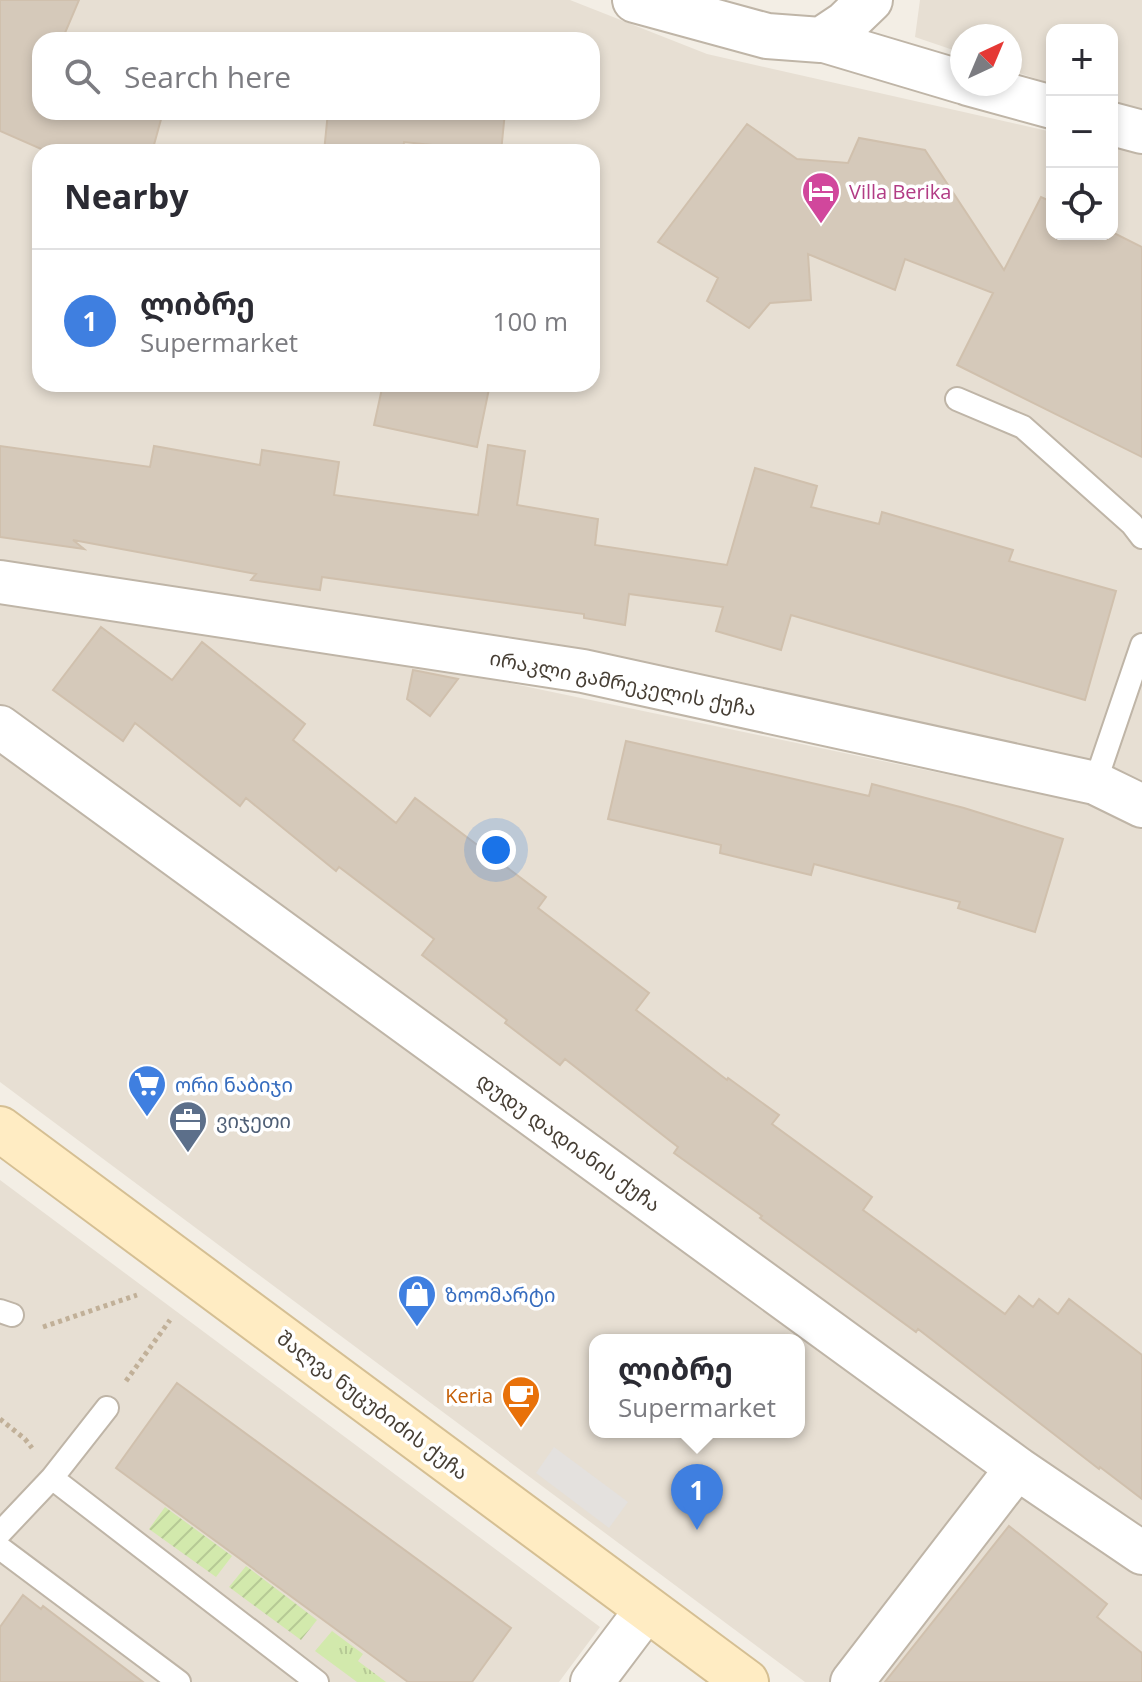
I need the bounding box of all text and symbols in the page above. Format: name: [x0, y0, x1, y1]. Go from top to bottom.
north arrow: [950, 24, 1022, 96]
map controls: [1046, 24, 1118, 240]
button: +: [1046, 24, 1118, 96]
search box: [32, 32, 600, 120]
icon: search: [60, 54, 104, 98]
text: Search here: [124, 56, 291, 97]
button: −: [1046, 96, 1118, 168]
button: locate: [1046, 168, 1118, 240]
hotel icon: Villa Berika: [800, 170, 842, 225]
text: Nearby: [64, 173, 189, 219]
place label: Villa Berika: [849, 178, 951, 205]
text: ლიბრე: [140, 283, 255, 324]
text: 1: [83, 303, 97, 339]
text: 100 m: [493, 303, 568, 339]
text: Supermarket: [140, 324, 298, 360]
street label: ირაკლი გამრეკელის ქუჩა: [487, 644, 759, 722]
your location: [476, 830, 516, 870]
supermarket icon: ორი ნაბიჯი: [126, 1063, 168, 1118]
street label: დუდუ დადიანის ქუჩა: [472, 1066, 666, 1218]
place label: ორი ნაბიჯი: [175, 1071, 293, 1098]
office icon: ვიჯეთი: [167, 1099, 209, 1154]
place label: ვიჯეთი: [216, 1107, 291, 1134]
shop icon: ზოომარტი: [396, 1273, 438, 1328]
place label: ზოომარტი: [445, 1281, 556, 1308]
street label: შალვა ნუცუბიძის ქუჩა: [272, 1324, 474, 1486]
popup: [589, 1334, 805, 1438]
text: ლიბრე: [618, 1348, 733, 1389]
cafe icon: Keria: [500, 1374, 542, 1429]
place label: Keria: [445, 1382, 493, 1409]
text: Supermarket: [618, 1389, 776, 1425]
pin: 1: [671, 1464, 723, 1530]

